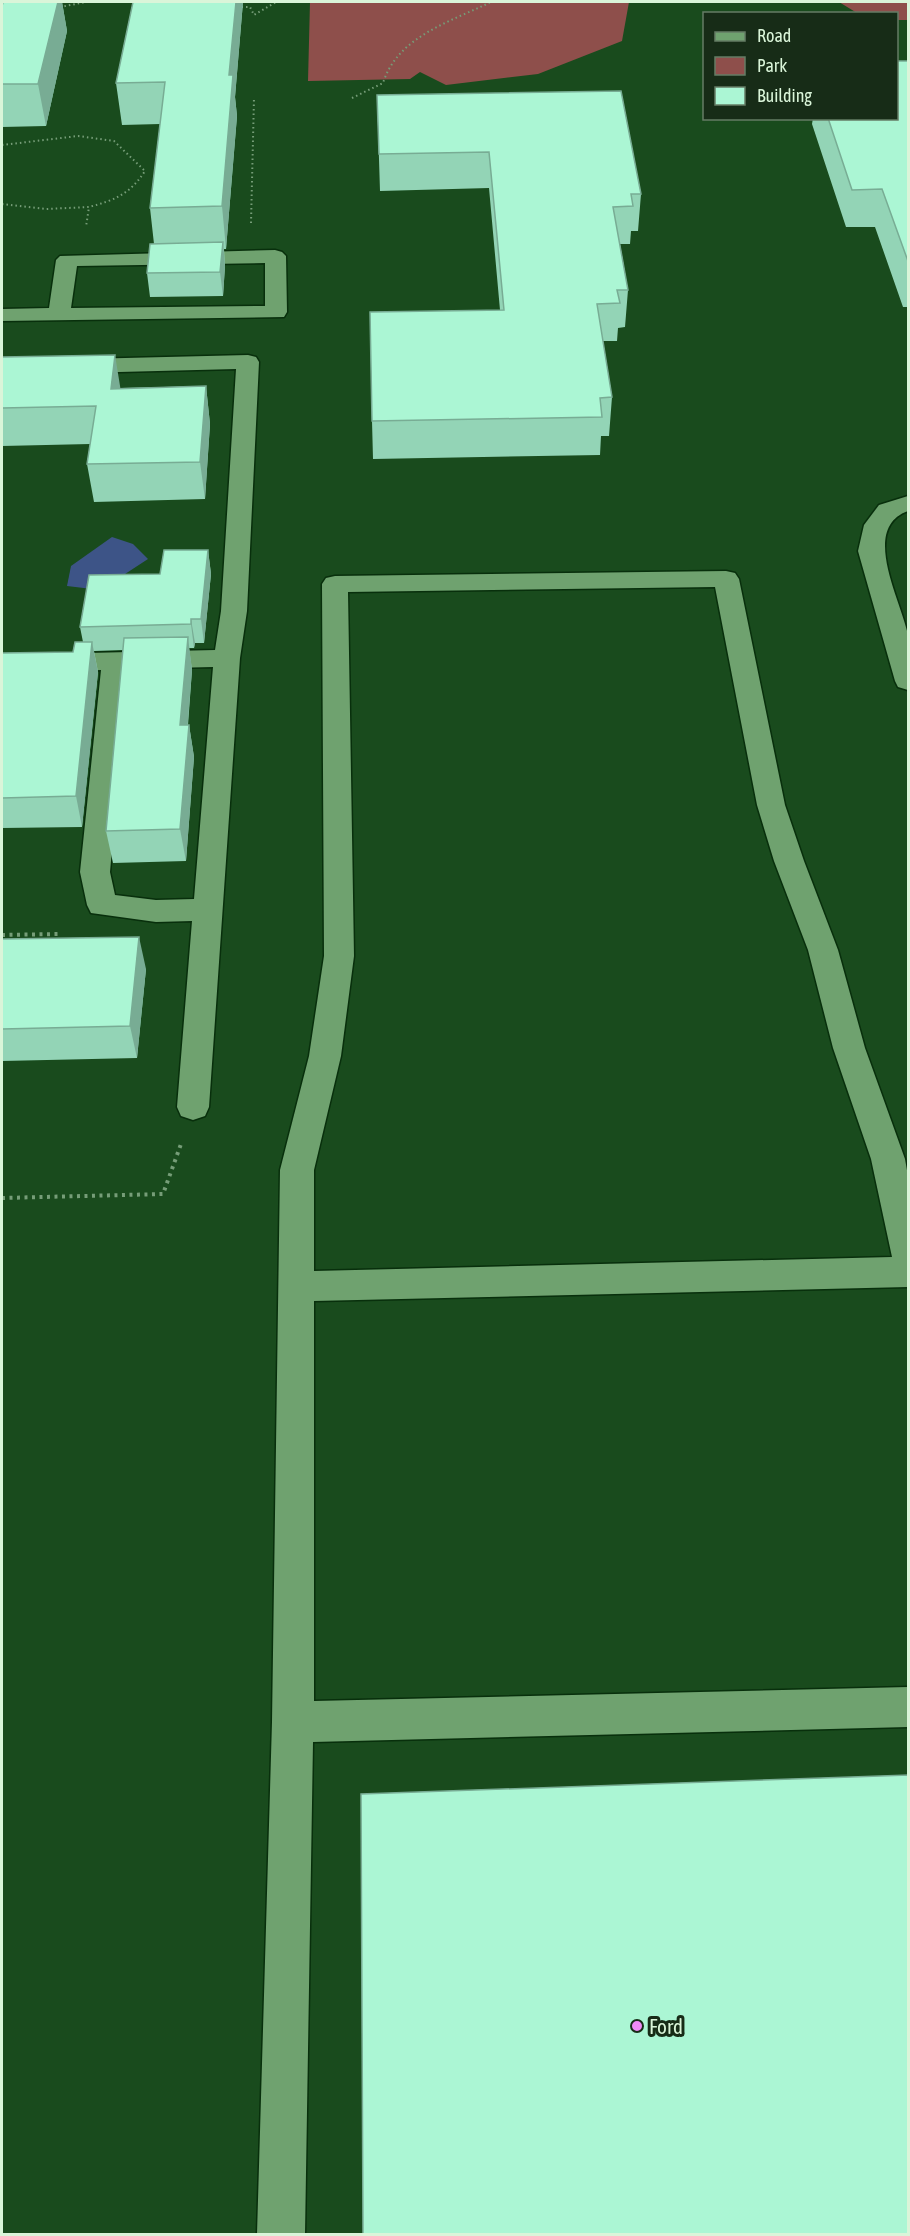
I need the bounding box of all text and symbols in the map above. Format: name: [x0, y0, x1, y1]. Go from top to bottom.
legend: [703, 12, 898, 120]
text: Road: [757, 25, 791, 46]
text: Park: [757, 55, 787, 76]
text: Building: [757, 85, 812, 106]
place label: Ford: [649, 2014, 683, 2038]
marker: Ford: [630, 2019, 644, 2033]

